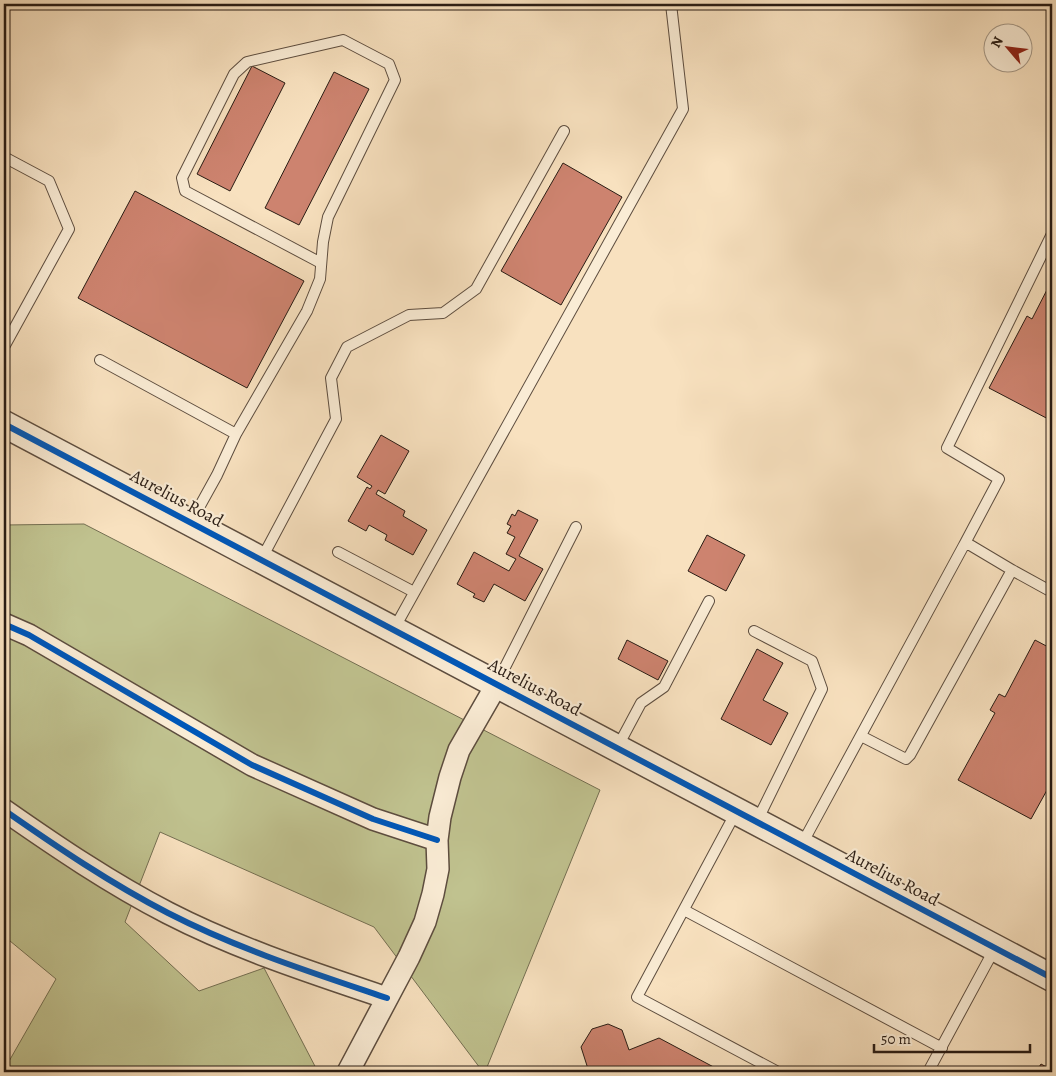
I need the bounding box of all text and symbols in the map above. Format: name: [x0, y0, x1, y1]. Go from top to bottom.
north arrow: [984, 22, 1034, 72]
text: N: [986, 33, 1008, 51]
street label: Aurelius Road: [125, 463, 228, 533]
street label: Aurelius Road: [483, 652, 586, 722]
street label: Aurelius Road: [841, 842, 944, 912]
scale bar: [874, 1021, 1030, 1053]
text: 50 m: [881, 1029, 911, 1049]

